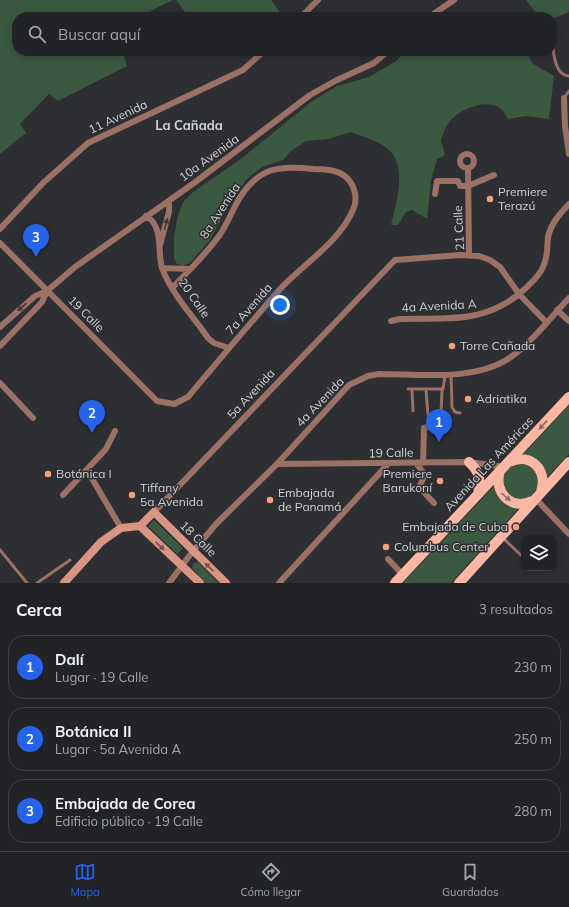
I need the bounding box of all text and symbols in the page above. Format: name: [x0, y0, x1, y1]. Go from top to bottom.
search box: [12, 12, 557, 56]
icon: search: [26, 23, 48, 45]
text: Buscar aquí: [58, 25, 140, 44]
street label: 11 Avenida: [86, 96, 150, 137]
district label: La Cañada: [155, 117, 223, 133]
street label: 10a Avenida: [176, 131, 242, 184]
street label: 8a Avenida: [196, 180, 243, 241]
place label: Premiere Terazú: [498, 184, 547, 213]
marker: Premiere Terazú: [485, 194, 495, 204]
street label: 21 Calle: [450, 205, 467, 251]
one-way arrow: [164, 218, 170, 230]
pin: 3: [23, 224, 49, 257]
street label: 20 Calle: [175, 275, 213, 320]
street label: 7a Avenida: [222, 280, 275, 337]
street label: 19 Calle: [65, 292, 108, 335]
your location: [270, 295, 290, 315]
street label: 4a Avenida A: [401, 296, 477, 315]
one-way arrow: [17, 302, 27, 311]
place label: Torre Cañada: [460, 338, 535, 353]
marker: Torre Cañada: [447, 341, 457, 351]
street label: 5a Avenida: [224, 365, 278, 422]
street label: 4a Avenida: [292, 374, 347, 430]
place label: Adriatika: [476, 391, 527, 406]
marker: Adriatika: [463, 394, 473, 404]
pin: 2: [79, 400, 105, 433]
pin: 1: [426, 409, 452, 442]
street label: Avenida Las Américas: [441, 413, 536, 514]
one-way arrow: [538, 420, 547, 430]
street label: 19 Calle: [368, 445, 414, 460]
place label: Botánica I: [56, 466, 112, 481]
place label: Premiere Barukoní: [383, 466, 433, 495]
marker: Botánica I: [43, 469, 53, 479]
marker: Premiere Barukoní: [435, 476, 445, 486]
place label: Tiffany 5a Avenida: [140, 480, 203, 509]
place label: Embajada de Panamá: [278, 485, 342, 514]
marker: Tiffany 5a Avenida: [127, 490, 137, 500]
one-way arrow: [501, 493, 512, 502]
marker: Embajada de Panamá: [265, 495, 275, 505]
street label: 18 Calle: [177, 518, 220, 560]
place label: Embajada de Cuba: [402, 519, 508, 534]
marker: Embajada de Cuba: [511, 522, 521, 532]
map controls: [521, 535, 557, 571]
button: layers: [521, 535, 557, 571]
place label: Columbus Center: [394, 539, 489, 554]
one-way arrow: [155, 541, 165, 551]
marker: Columbus Center: [381, 542, 391, 552]
one-way arrow: [204, 562, 214, 572]
text: Cerca: [16, 599, 62, 620]
text: 3 resultados: [479, 601, 553, 617]
text: Dalí: [55, 650, 84, 669]
text: 1: [26, 659, 34, 675]
text: 230 m: [514, 659, 552, 675]
text: Lugar · 19 Calle: [55, 669, 148, 685]
text: Botánica II: [55, 722, 132, 741]
text: 2: [26, 731, 34, 747]
text: 250 m: [514, 731, 552, 747]
text: Lugar · 5a Avenida A: [55, 741, 181, 757]
text: Embajada de Corea: [55, 794, 196, 813]
text: 3: [26, 803, 34, 819]
text: 280 m: [514, 803, 552, 819]
text: Edificio público · 19 Calle: [55, 813, 203, 829]
tab: Mapa: [70, 861, 100, 899]
tab: Cómo llegar: [241, 861, 301, 899]
tab: Guardados: [442, 861, 499, 899]

